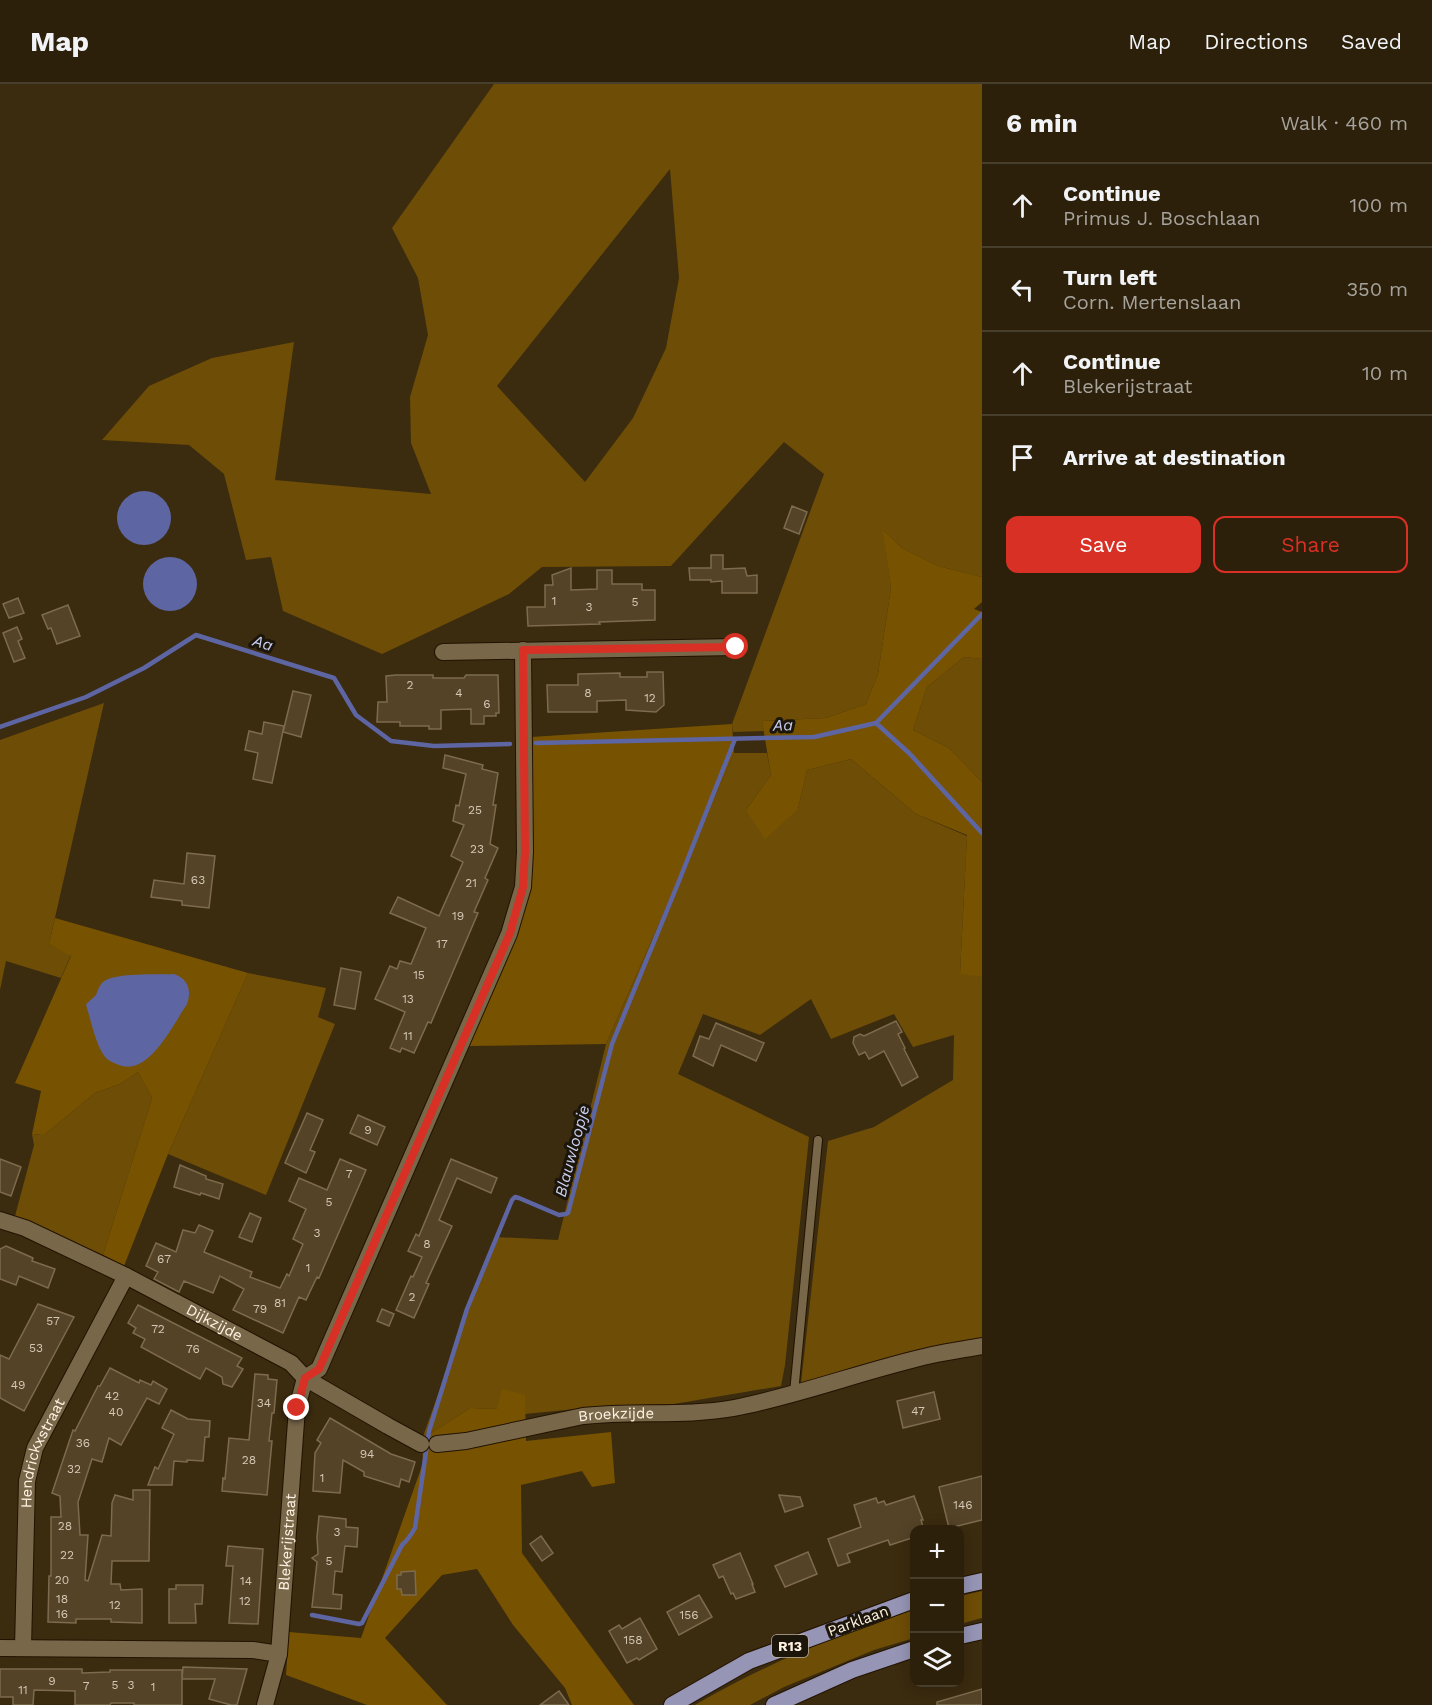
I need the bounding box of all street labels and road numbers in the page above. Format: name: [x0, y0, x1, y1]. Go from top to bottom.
street label: Dijkzijde: [183, 1300, 246, 1345]
street label: Hendrickxstraat: [17, 1394, 69, 1508]
street label: Broekzijde: [577, 1404, 654, 1426]
street label: Blekerijstraat: [275, 1492, 300, 1591]
street label: Parklaan: [825, 1602, 891, 1640]
road number: R13: [772, 1635, 808, 1657]

